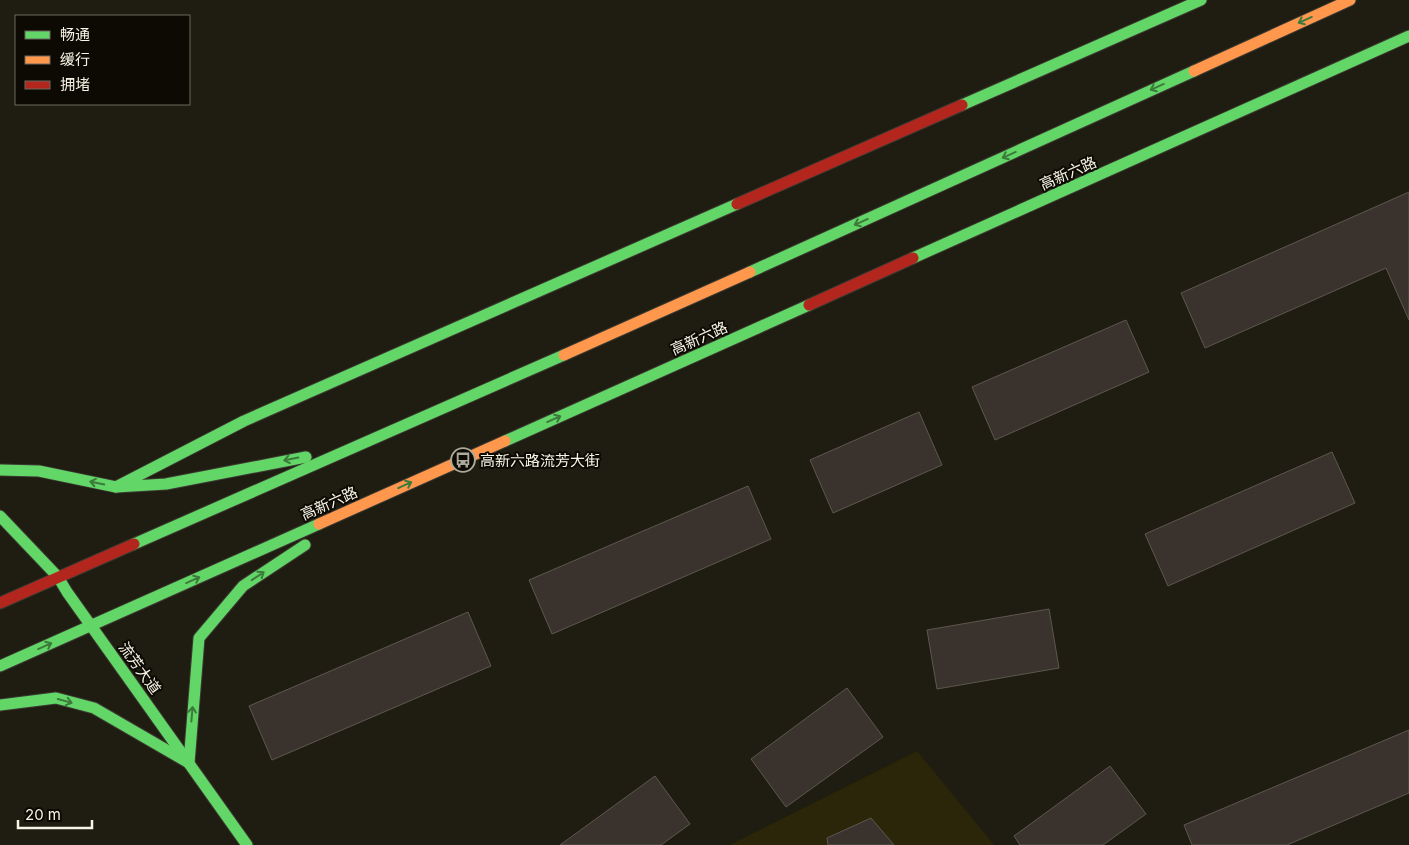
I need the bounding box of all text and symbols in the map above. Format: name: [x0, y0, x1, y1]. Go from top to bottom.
legend: [15, 15, 190, 105]
one-way arrow: [1298, 16, 1313, 26]
text: 畅通: [60, 25, 90, 44]
text: 缓行: [60, 50, 90, 69]
text: 拥堵: [60, 75, 90, 94]
one-way arrow: [1150, 83, 1165, 93]
one-way arrow: [1002, 150, 1017, 160]
street label: 高新六路: [1037, 152, 1099, 194]
one-way arrow: [854, 217, 869, 227]
street label: 高新六路: [668, 317, 730, 359]
one-way arrow: [546, 414, 561, 424]
bus stop icon: 高新六路流芳大街: [450, 447, 476, 473]
place label: 高新六路流芳大街: [480, 451, 600, 470]
one-way arrow: [284, 455, 300, 465]
one-way arrow: [89, 478, 105, 487]
one-way arrow: [397, 480, 412, 490]
street label: 高新六路: [298, 482, 360, 524]
one-way arrow: [251, 571, 265, 581]
one-way arrow: [185, 575, 200, 585]
street label: 流芳大道: [115, 638, 165, 698]
one-way arrow: [37, 641, 52, 651]
one-way arrow: [57, 696, 73, 706]
one-way arrow: [188, 706, 197, 722]
scale bar: [18, 798, 91, 830]
text: 20 m: [25, 805, 61, 824]

